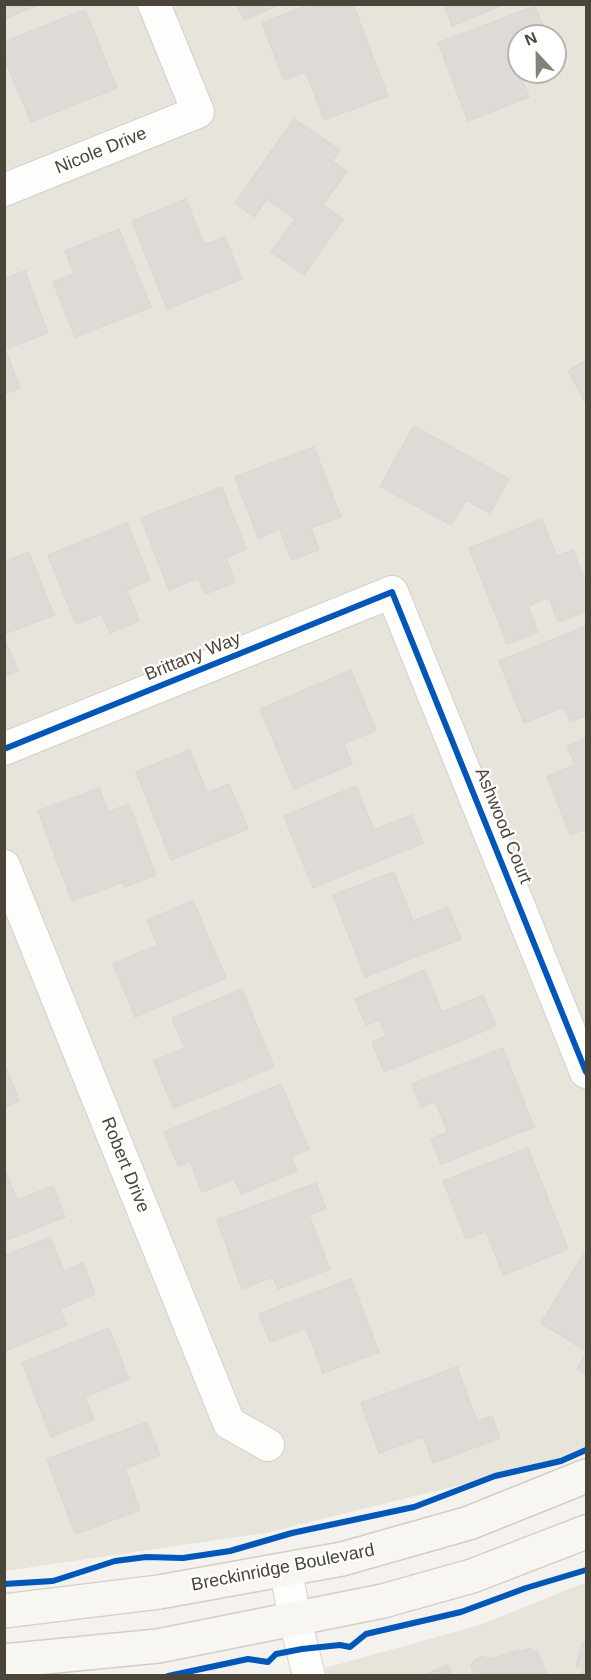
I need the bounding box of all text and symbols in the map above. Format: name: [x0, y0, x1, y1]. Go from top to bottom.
north arrow: [507, 24, 567, 84]
text: N: [522, 29, 539, 49]
street label: Nicole Drive: [52, 123, 150, 179]
street label: Brittany Way: [142, 628, 244, 686]
street label: Ashwood Court: [470, 765, 536, 887]
street label: Robert Drive: [96, 1114, 154, 1216]
street label: Breckinridge Boulevard: [190, 1540, 376, 1596]

